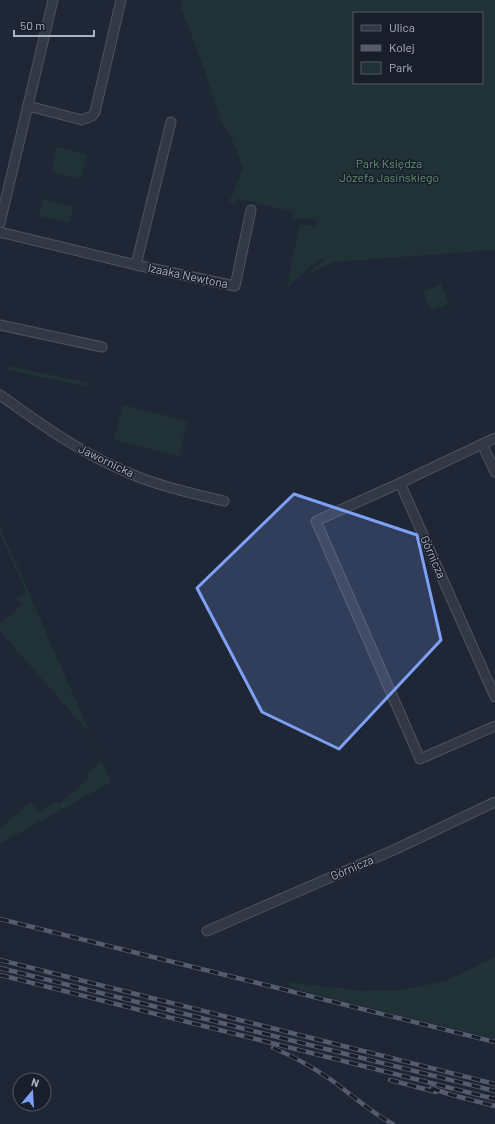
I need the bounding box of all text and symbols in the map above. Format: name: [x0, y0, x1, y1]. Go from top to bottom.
scale bar: [14, 12, 94, 38]
legend: [353, 12, 483, 84]
text: 50 m: [20, 18, 45, 32]
text: Ulica: [389, 20, 415, 34]
text: Kolej: [389, 40, 415, 54]
text: Park: [389, 60, 413, 74]
park label: Park Księdza Józefa Jasińskiego: [339, 156, 439, 184]
street label: Izaaka Newtona: [147, 260, 230, 290]
street label: Jawornicka: [76, 441, 137, 480]
street label: Górnicza: [418, 533, 450, 580]
street label: Górnicza: [328, 852, 375, 882]
north arrow: [12, 1072, 52, 1112]
text: N: [30, 1075, 41, 1089]

